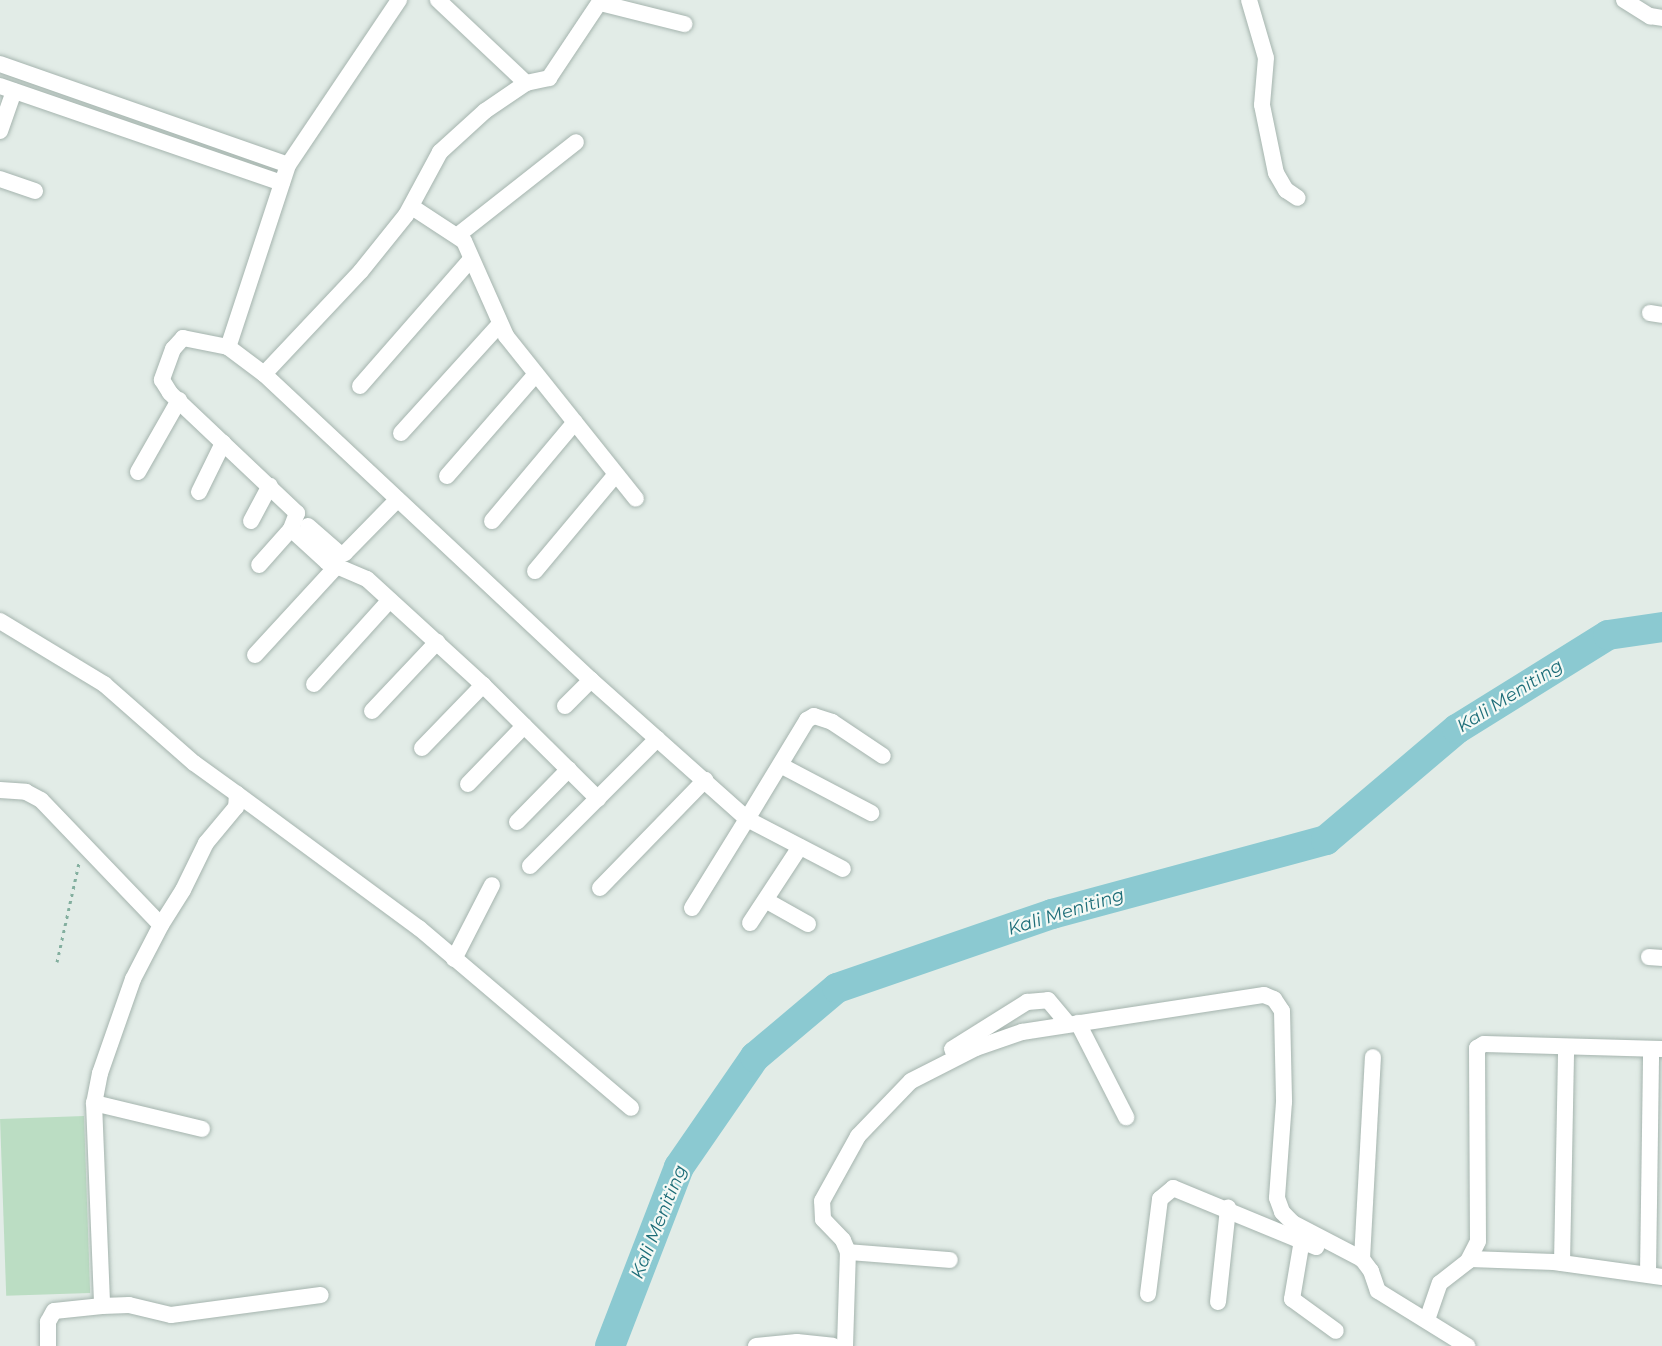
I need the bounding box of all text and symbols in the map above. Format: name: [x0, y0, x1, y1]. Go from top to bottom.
water label: Kali Meniting: [1453, 655, 1567, 737]
water label: Kali Meniting: [1005, 884, 1127, 940]
water label: Kali Meniting: [626, 1162, 692, 1282]

